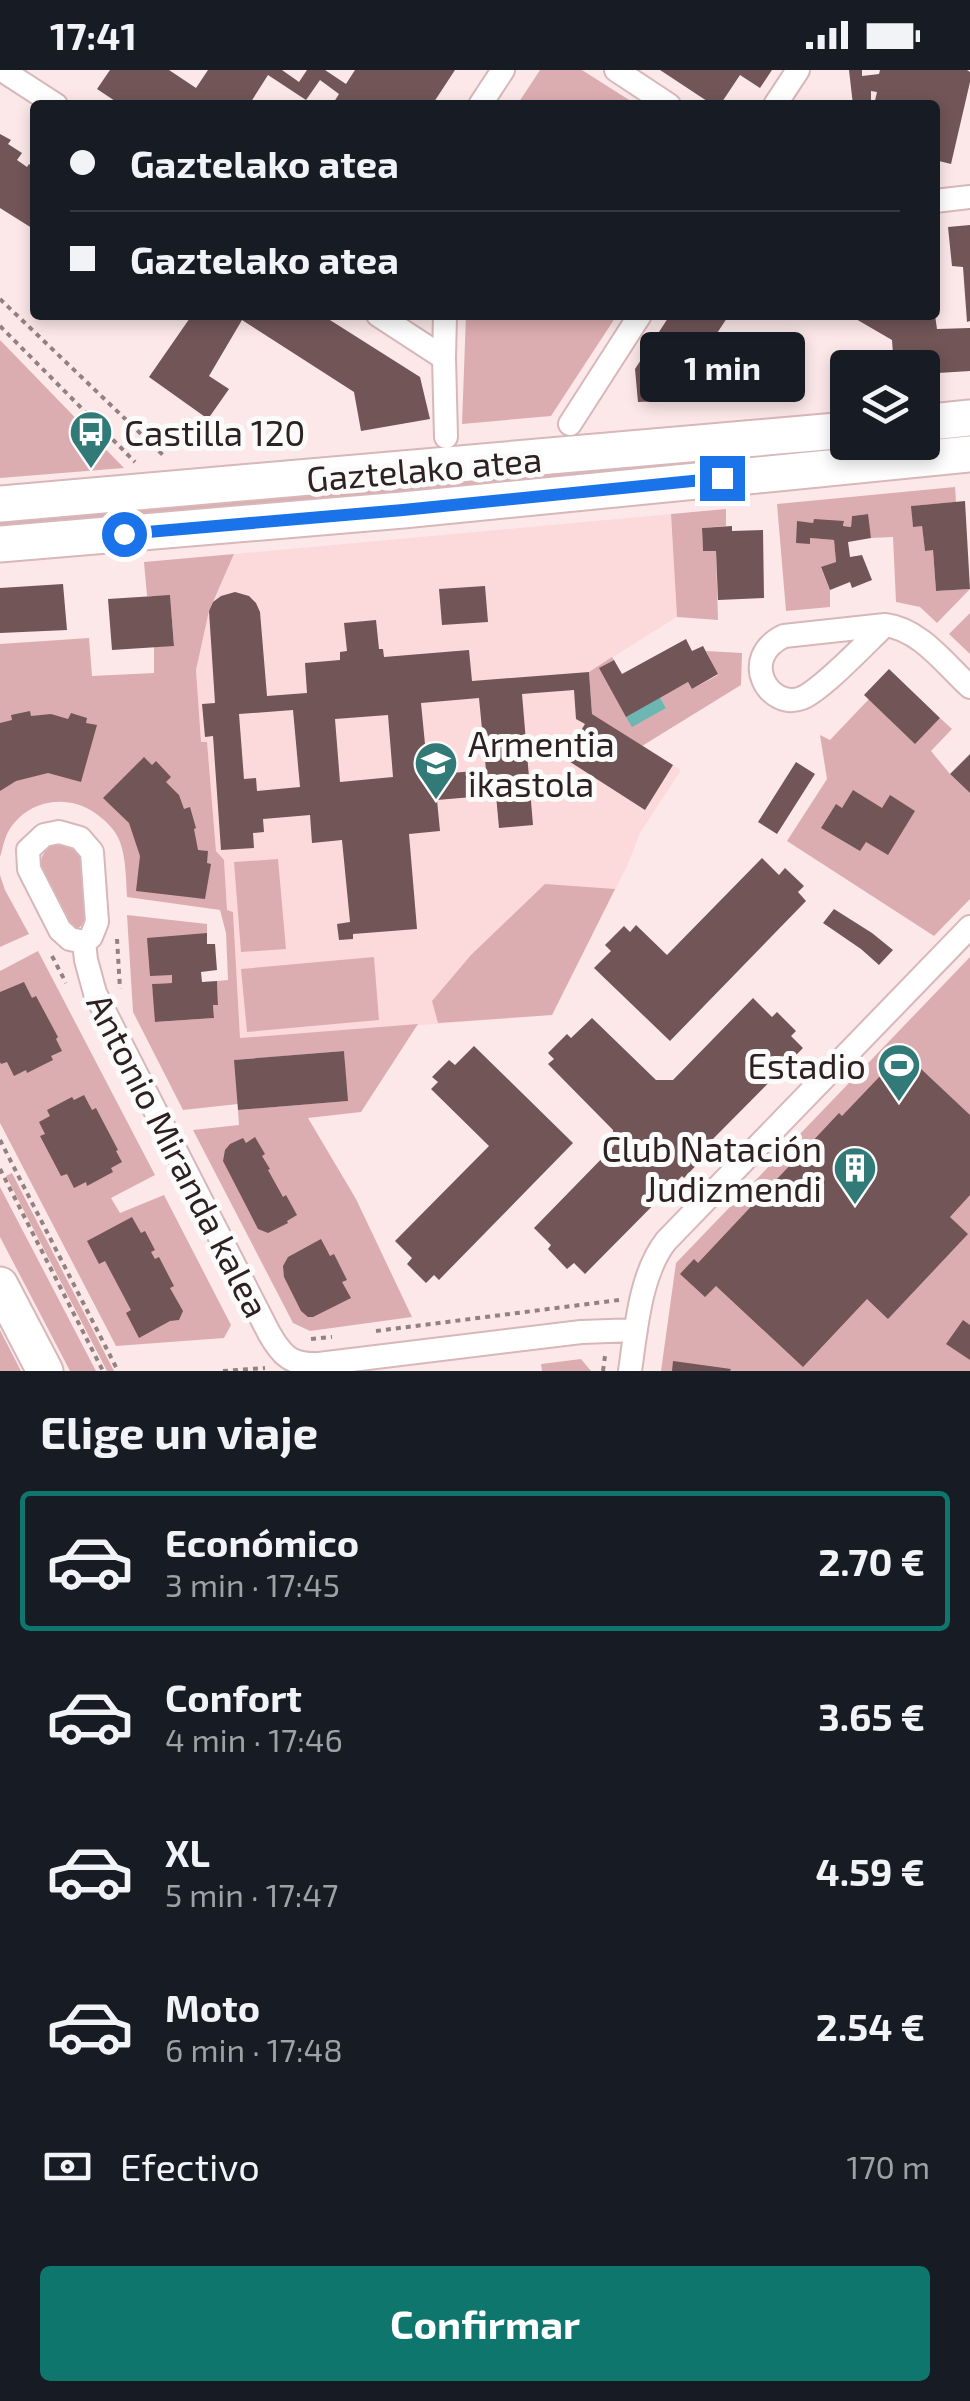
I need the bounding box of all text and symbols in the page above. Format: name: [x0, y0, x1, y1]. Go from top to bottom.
text: 17:41: [50, 12, 137, 58]
text: Gaztelako atea: [130, 140, 399, 186]
text: Gaztelako atea: [130, 236, 399, 282]
callout: 1 min: [640, 333, 804, 403]
text: 1 min: [684, 348, 761, 386]
map controls: [830, 350, 940, 460]
button: layers: [830, 350, 940, 460]
bus stop icon: Castilla 120: [68, 409, 114, 470]
place label: Castilla 120: [124, 411, 305, 453]
street label: Gaztelako atea: [304, 437, 544, 499]
route end: [700, 456, 745, 501]
route start: [102, 512, 147, 557]
place label: Armentia ikastola: [468, 722, 615, 804]
school or university icon: Armentia ikastola: [413, 740, 459, 801]
street label: Antonio Miranda kalea: [79, 986, 279, 1324]
sports icon: Estadio: [876, 1042, 922, 1103]
place label: Estadio: [747, 1044, 866, 1086]
place label: Club Natación Judizmendi: [601, 1127, 822, 1209]
building icon: Club Natación Judizmendi: [832, 1145, 878, 1206]
text: Elige un viaje: [40, 1404, 318, 1458]
icon: car: [45, 1516, 135, 1606]
text: Económico: [165, 1519, 359, 1565]
text: 2.70 €: [818, 1538, 925, 1584]
text: 3 min · 17:45: [165, 1565, 340, 1603]
icon: car: [45, 1671, 135, 1761]
text: Confort: [165, 1674, 302, 1720]
text: 3.65 €: [818, 1693, 925, 1739]
text: 4 min · 17:46: [165, 1720, 343, 1758]
icon: car: [45, 1826, 135, 1916]
text: XL: [165, 1829, 210, 1875]
text: 4.59 €: [816, 1848, 925, 1894]
text: 5 min · 17:47: [165, 1875, 338, 1913]
icon: car: [45, 1981, 135, 2071]
text: Moto: [165, 1984, 260, 2030]
text: 2.54 €: [816, 2003, 925, 2049]
text: 6 min · 17:48: [165, 2030, 343, 2068]
icon: cash: [40, 2139, 95, 2194]
text: Efectivo: [120, 2143, 260, 2189]
text: 170 m: [846, 2147, 930, 2185]
button: Confirmar: [40, 2266, 930, 2381]

